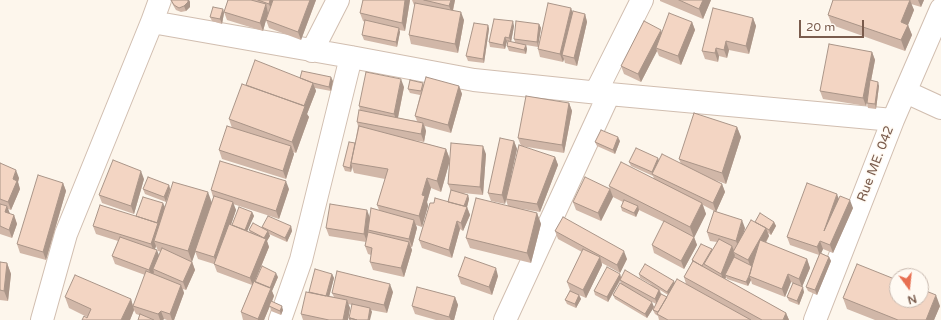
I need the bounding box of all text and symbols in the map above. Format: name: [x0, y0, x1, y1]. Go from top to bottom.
scale bar: [801, 12, 866, 38]
text: 20 m: [806, 20, 835, 34]
street label: Rue ME. 042: [854, 124, 898, 204]
north arrow: [889, 268, 929, 308]
text: N: [906, 292, 918, 307]

